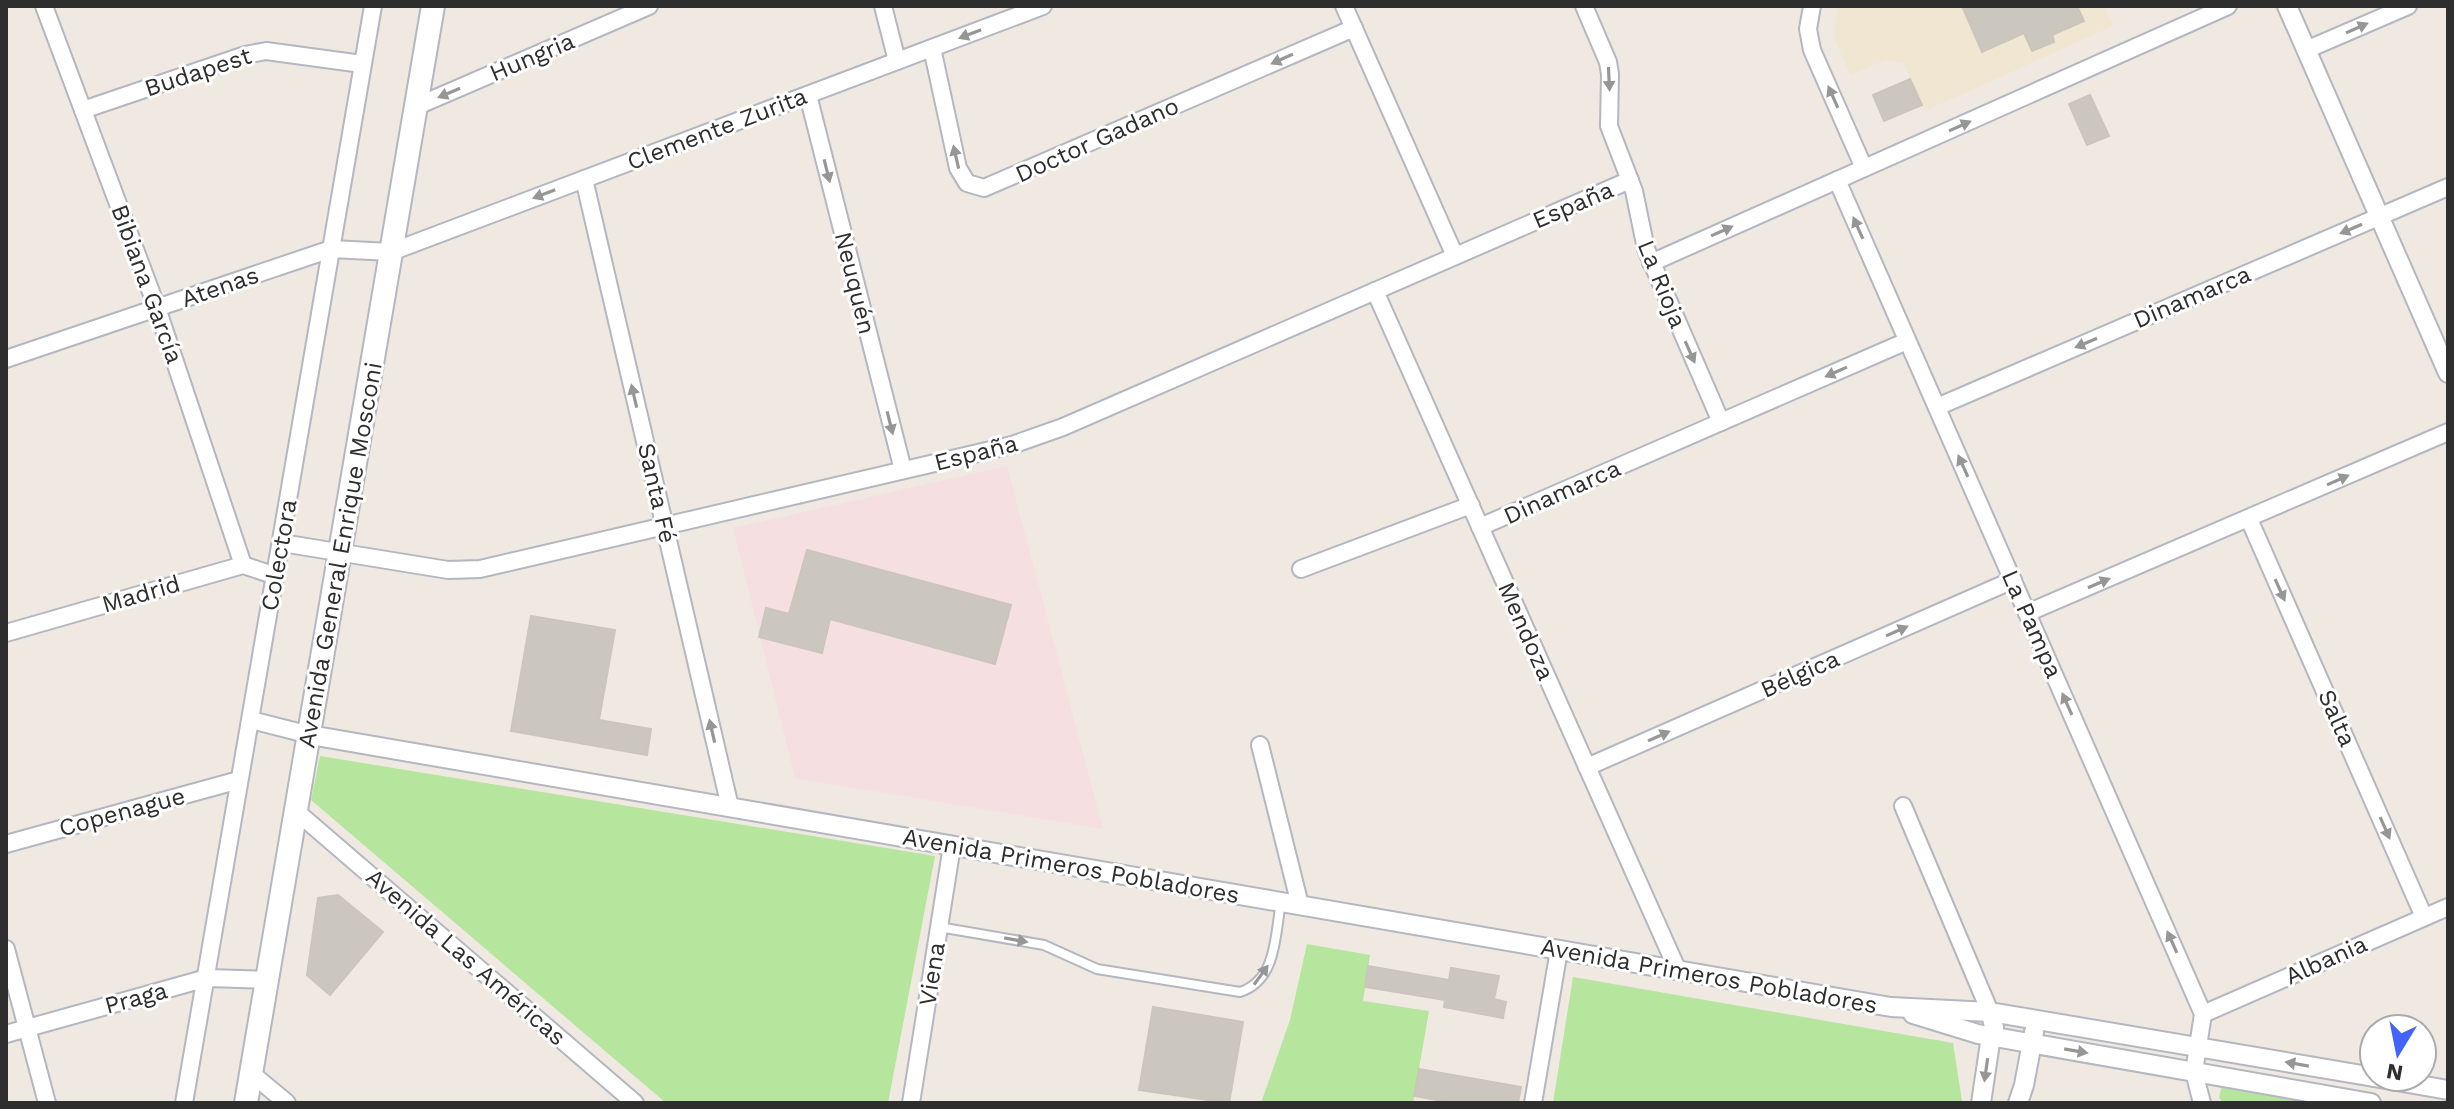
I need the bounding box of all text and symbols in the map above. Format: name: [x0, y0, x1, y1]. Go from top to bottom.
one-way arrow: [2345, 22, 2369, 35]
street label: Hungria: [485, 27, 579, 87]
one-way arrow: [958, 28, 982, 40]
street label: Budapest: [141, 42, 255, 102]
one-way arrow: [1271, 52, 1294, 66]
one-way arrow: [1603, 67, 1616, 92]
street label: Clemente Zurita: [623, 82, 811, 176]
one-way arrow: [1826, 85, 1839, 109]
one-way arrow: [437, 86, 461, 99]
street label: Doctor Gadano: [1011, 91, 1183, 189]
one-way arrow: [1948, 119, 1972, 132]
one-way arrow: [949, 145, 961, 170]
one-way arrow: [821, 158, 833, 183]
street label: España: [1528, 175, 1618, 235]
one-way arrow: [532, 188, 556, 201]
street label: Bibiana García: [105, 201, 189, 367]
one-way arrow: [1851, 216, 1864, 240]
one-way arrow: [2339, 222, 2363, 235]
one-way arrow: [1711, 225, 1734, 238]
street label: Neuquén: [829, 229, 881, 337]
street label: La Rioja: [1632, 236, 1692, 332]
street label: Dinamarca: [2129, 260, 2255, 334]
street label: Atenas: [178, 261, 262, 313]
one-way arrow: [2074, 336, 2098, 349]
one-way arrow: [1683, 340, 1696, 363]
street label: Avenida General Enrique Mosconi: [292, 360, 388, 750]
one-way arrow: [1824, 365, 1847, 378]
one-way arrow: [628, 383, 640, 408]
one-way arrow: [885, 410, 897, 435]
street label: España: [931, 429, 1021, 477]
street label: Santa Fé: [632, 440, 682, 546]
street label: Dinamarca: [1499, 454, 1625, 530]
one-way arrow: [1956, 454, 1969, 478]
one-way arrow: [2326, 473, 2350, 487]
street label: Colectora: [255, 497, 303, 613]
street label: La Pampa: [1996, 566, 2068, 682]
street label: Madrid: [99, 569, 183, 619]
one-way arrow: [2087, 576, 2111, 589]
street label: Mendoza: [1492, 577, 1560, 685]
one-way arrow: [2274, 578, 2287, 602]
one-way arrow: [1885, 625, 1908, 638]
street label: Bélgica: [1756, 644, 1844, 704]
street label: Salta: [2312, 685, 2362, 751]
one-way arrow: [2061, 692, 2074, 716]
one-way arrow: [705, 718, 718, 743]
one-way arrow: [1647, 729, 1670, 743]
street label: Copenague: [56, 782, 188, 842]
one-way arrow: [2378, 816, 2392, 840]
street label: Avenida Primeros Pobladores: [901, 823, 1241, 909]
street label: Avenida Las Américas: [361, 863, 571, 1051]
one-way arrow: [2165, 930, 2179, 954]
street label: Albania: [2281, 930, 2371, 990]
street label: Avenida Primeros Pobladores: [1539, 933, 1879, 1019]
one-way arrow: [1004, 935, 1029, 947]
street label: Viena: [913, 940, 951, 1008]
one-way arrow: [1253, 964, 1269, 986]
street label: Praga: [101, 976, 171, 1020]
north arrow: [2358, 1013, 2438, 1093]
one-way arrow: [2064, 1046, 2089, 1058]
one-way arrow: [2284, 1057, 2309, 1070]
one-way arrow: [1979, 1058, 1992, 1083]
text: N: [2384, 1058, 2405, 1086]

